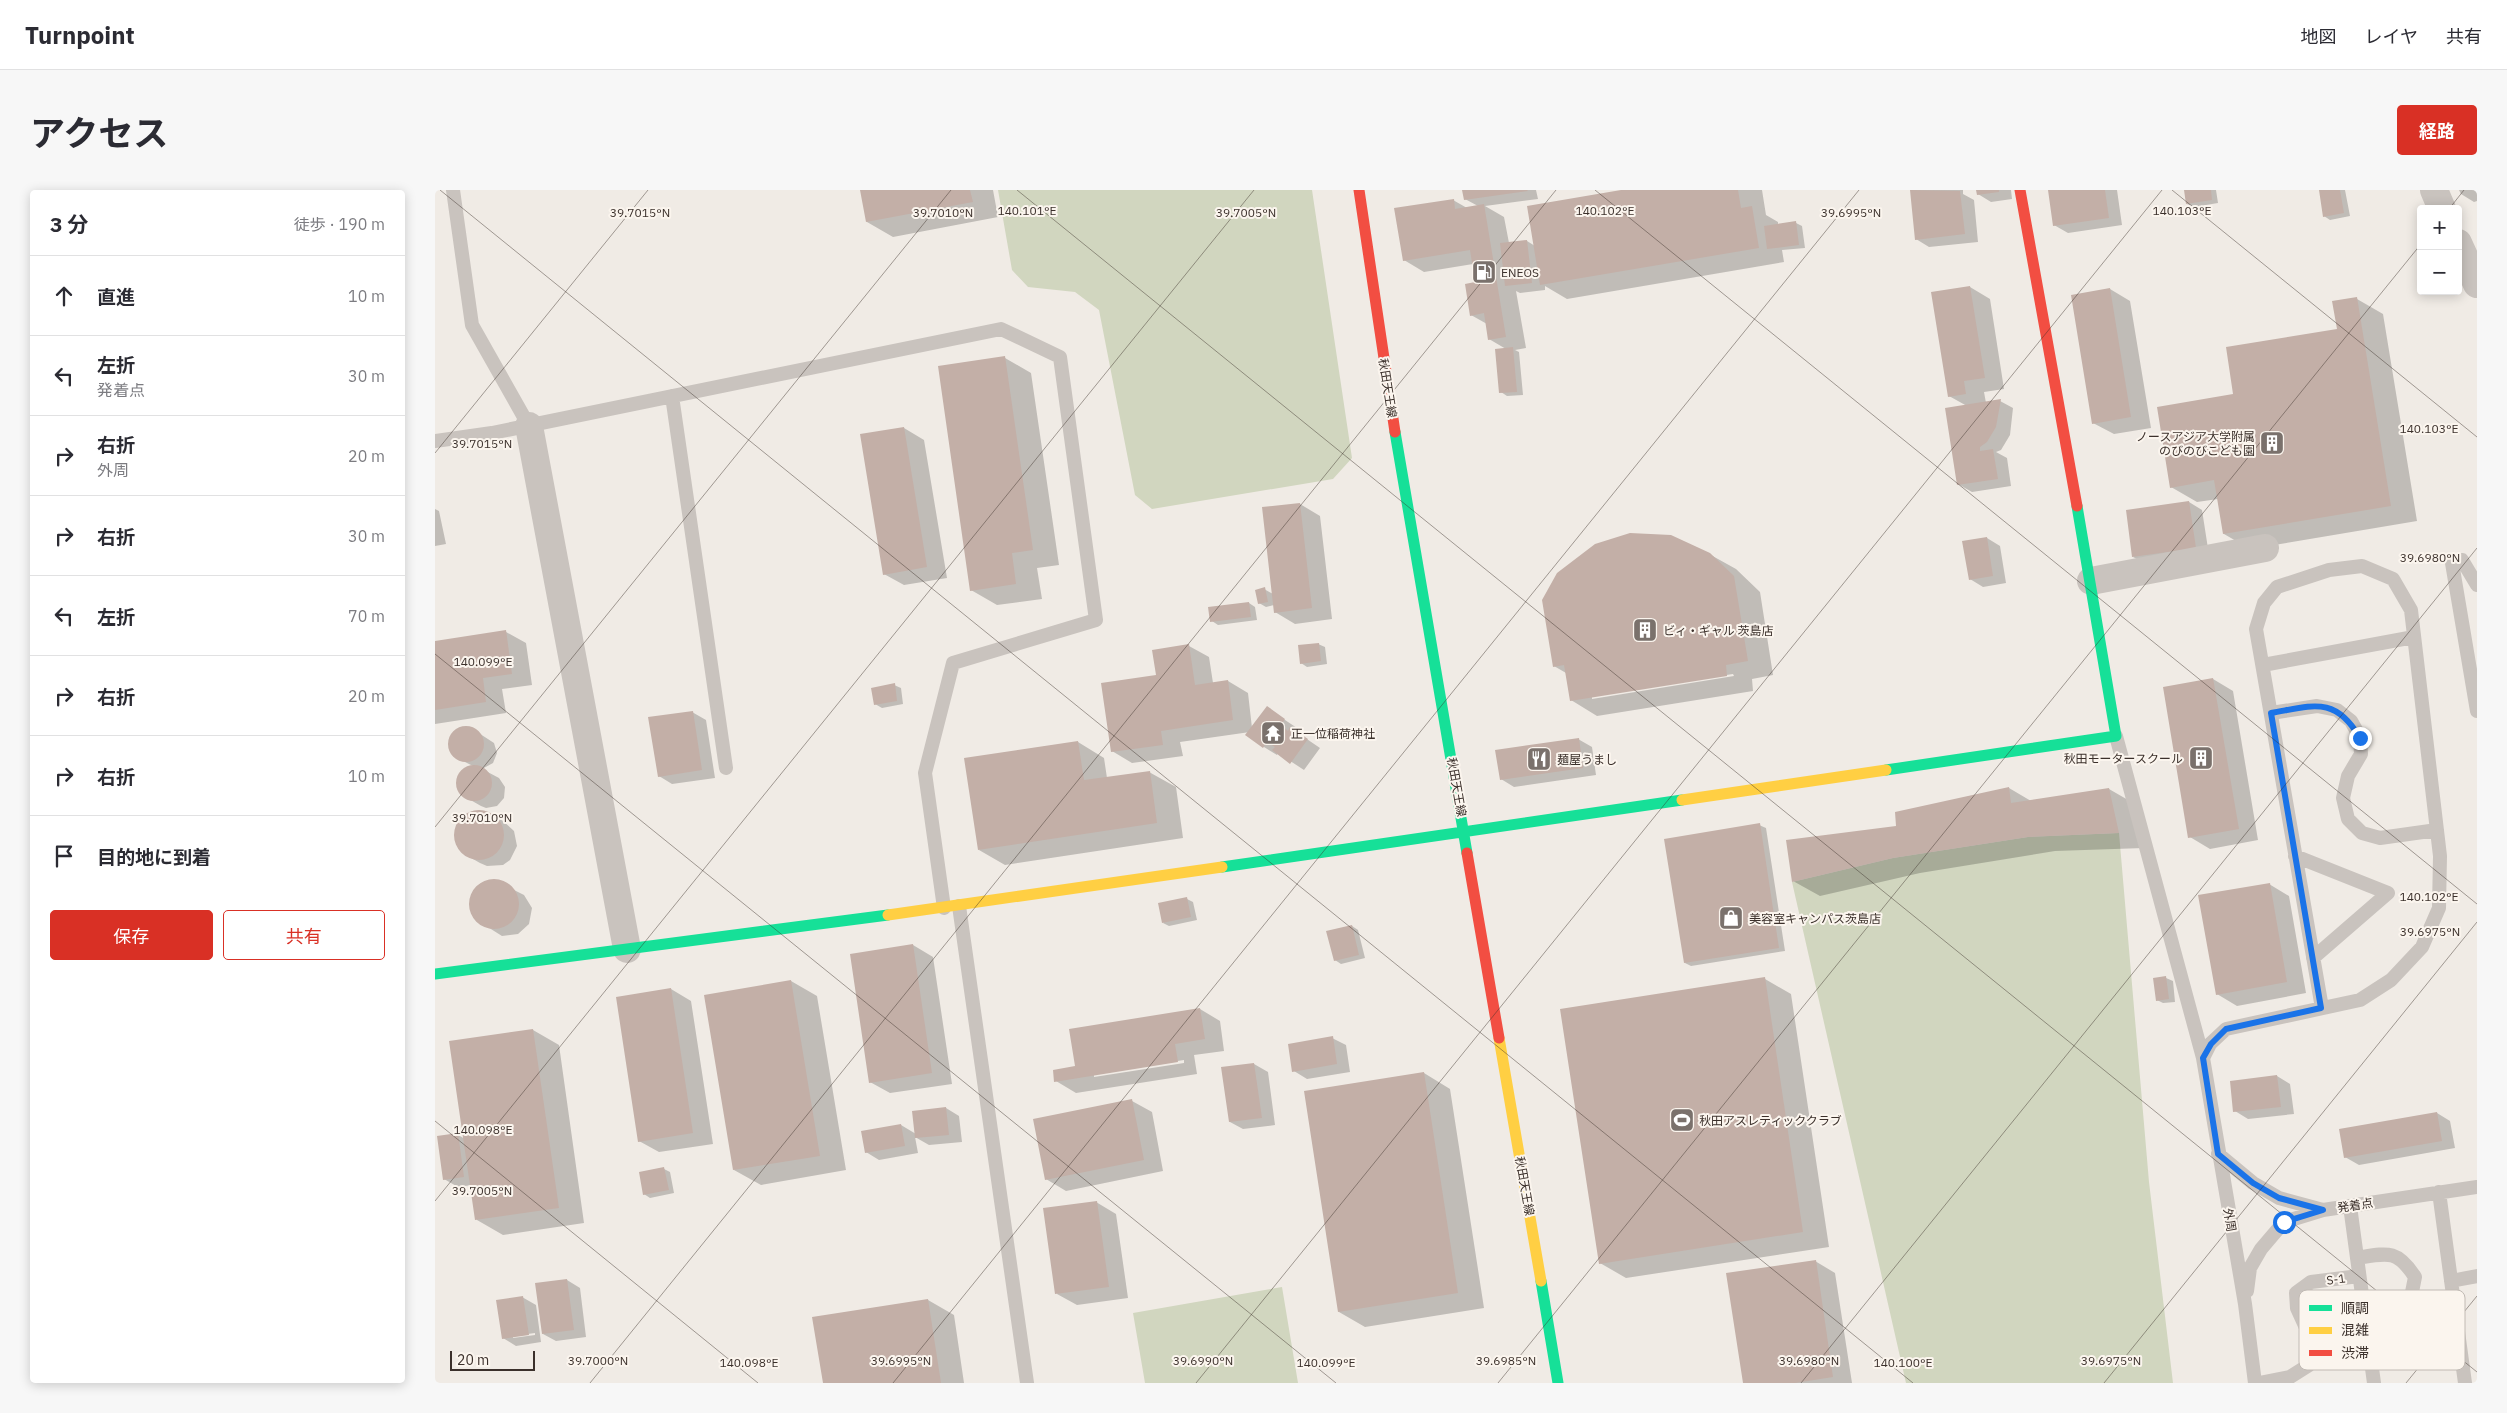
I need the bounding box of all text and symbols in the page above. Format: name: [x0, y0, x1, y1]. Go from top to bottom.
text: Turnpoint: [25, 19, 135, 51]
text: 地図: [2301, 25, 2337, 48]
text: レイヤ: [2365, 25, 2418, 48]
text: 共有: [2446, 25, 2482, 48]
button: 経路: [2397, 105, 2477, 155]
text: アクセス: [30, 110, 168, 156]
text: 140.101°E: [997, 203, 1057, 218]
text: 140.102°E: [1575, 203, 1635, 218]
text: 140.103°E: [2152, 203, 2212, 218]
text: 39.7015°N: [610, 205, 670, 220]
text: 39.7010°N: [913, 205, 973, 220]
text: 39.7005°N: [1216, 205, 1276, 220]
text: 39.6995°N: [1821, 205, 1881, 220]
map controls: [2417, 205, 2462, 295]
button: +: [2417, 205, 2462, 250]
text: 3 分: [50, 210, 89, 238]
text: 徒歩 · 190 m: [294, 214, 385, 234]
button: −: [2417, 250, 2462, 295]
fuel station icon: ENEOS: [1471, 259, 1497, 285]
place label: ENEOS: [1501, 265, 1539, 280]
icon: ahead: [50, 282, 78, 310]
text: 直進: [97, 285, 135, 309]
text: 10 m: [348, 286, 385, 306]
text: 左折: [97, 353, 135, 377]
street label: 秋田天王線: [1376, 357, 1400, 419]
icon: left: [50, 362, 78, 390]
text: 30 m: [348, 366, 385, 386]
text: 発着点: [97, 380, 145, 400]
text: 140.103°E: [2399, 421, 2459, 436]
place label: ノースアジア大学附属 のびのびこども園: [2136, 429, 2255, 458]
building icon: ノースアジア大学附属 のびのびこども園: [2259, 430, 2285, 456]
text: 右折: [97, 433, 135, 457]
text: 39.7015°N: [452, 436, 512, 451]
icon: right: [50, 442, 78, 470]
text: 20 m: [348, 446, 385, 466]
text: 外周: [97, 460, 129, 480]
icon: right: [50, 522, 78, 550]
text: 右折: [97, 525, 135, 549]
text: 30 m: [348, 526, 385, 546]
text: 39.6980°N: [2400, 550, 2460, 565]
icon: left: [50, 602, 78, 630]
text: 左折: [97, 605, 135, 629]
text: 70 m: [348, 606, 385, 626]
building icon: ビィ・ギャル 茨島店: [1632, 617, 1658, 643]
place label: ビィ・ギャル 茨島店: [1663, 623, 1774, 638]
text: 140.099°E: [453, 654, 513, 669]
icon: right: [50, 682, 78, 710]
text: 右折: [97, 685, 135, 709]
text: 20 m: [348, 686, 385, 706]
temple icon: 正一位稲荷神社: [1260, 720, 1286, 746]
place label: 正一位稲荷神社: [1291, 726, 1375, 741]
route end: [2349, 727, 2372, 750]
building icon: 秋田モータースクール: [2188, 745, 2214, 771]
restaurant icon: 麺屋うまし: [1526, 746, 1552, 772]
place label: 秋田モータースクール: [2064, 751, 2183, 766]
place label: 麺屋うまし: [1557, 752, 1617, 767]
street label: 秋田天王線: [1444, 756, 1470, 818]
icon: right: [50, 762, 78, 790]
text: 右折: [97, 765, 135, 789]
text: 10 m: [348, 766, 385, 786]
text: 39.7010°N: [452, 810, 512, 825]
icon: arrive: [50, 842, 78, 870]
text: 目的地に到着: [97, 845, 211, 869]
text: 140.102°E: [2399, 889, 2459, 904]
shop icon: 美容室キャンパス茨島店: [1718, 905, 1744, 931]
button: 保存: [50, 910, 213, 960]
button: 共有: [223, 910, 385, 960]
place label: 美容室キャンパス茨島店: [1749, 911, 1881, 926]
text: 39.6975°N: [2400, 924, 2460, 939]
sports icon: 秋田アスレティッククラブ: [1669, 1107, 1695, 1133]
place label: 秋田アスレティッククラブ: [1699, 1113, 1842, 1128]
text: 140.098°E: [453, 1122, 513, 1137]
street label: 秋田天王線: [1512, 1155, 1538, 1217]
text: 39.7005°N: [452, 1183, 512, 1198]
street label: 発着点: [2336, 1195, 2374, 1215]
street label: 外周: [2221, 1207, 2239, 1233]
route start: [2273, 1211, 2296, 1234]
street label: S-1: [2326, 1270, 2346, 1288]
legend: [2299, 1290, 2465, 1370]
text: 順調: [2341, 1299, 2369, 1317]
text: 混雑: [2341, 1321, 2369, 1339]
text: 渋滞: [2341, 1344, 2369, 1362]
scale bar: [450, 1348, 535, 1371]
text: 20 m: [457, 1351, 489, 1369]
text: 39.7000°N: [568, 1353, 628, 1368]
text: 39.6995°N: [871, 1353, 931, 1368]
text: 39.6990°N: [1173, 1353, 1233, 1368]
text: 39.6985°N: [1476, 1353, 1536, 1368]
text: 39.6980°N: [1779, 1353, 1839, 1368]
text: 39.6975°N: [2081, 1353, 2141, 1368]
text: 140.098°E: [719, 1355, 779, 1370]
text: 140.099°E: [1296, 1355, 1356, 1370]
text: 140.100°E: [1873, 1355, 1933, 1370]

